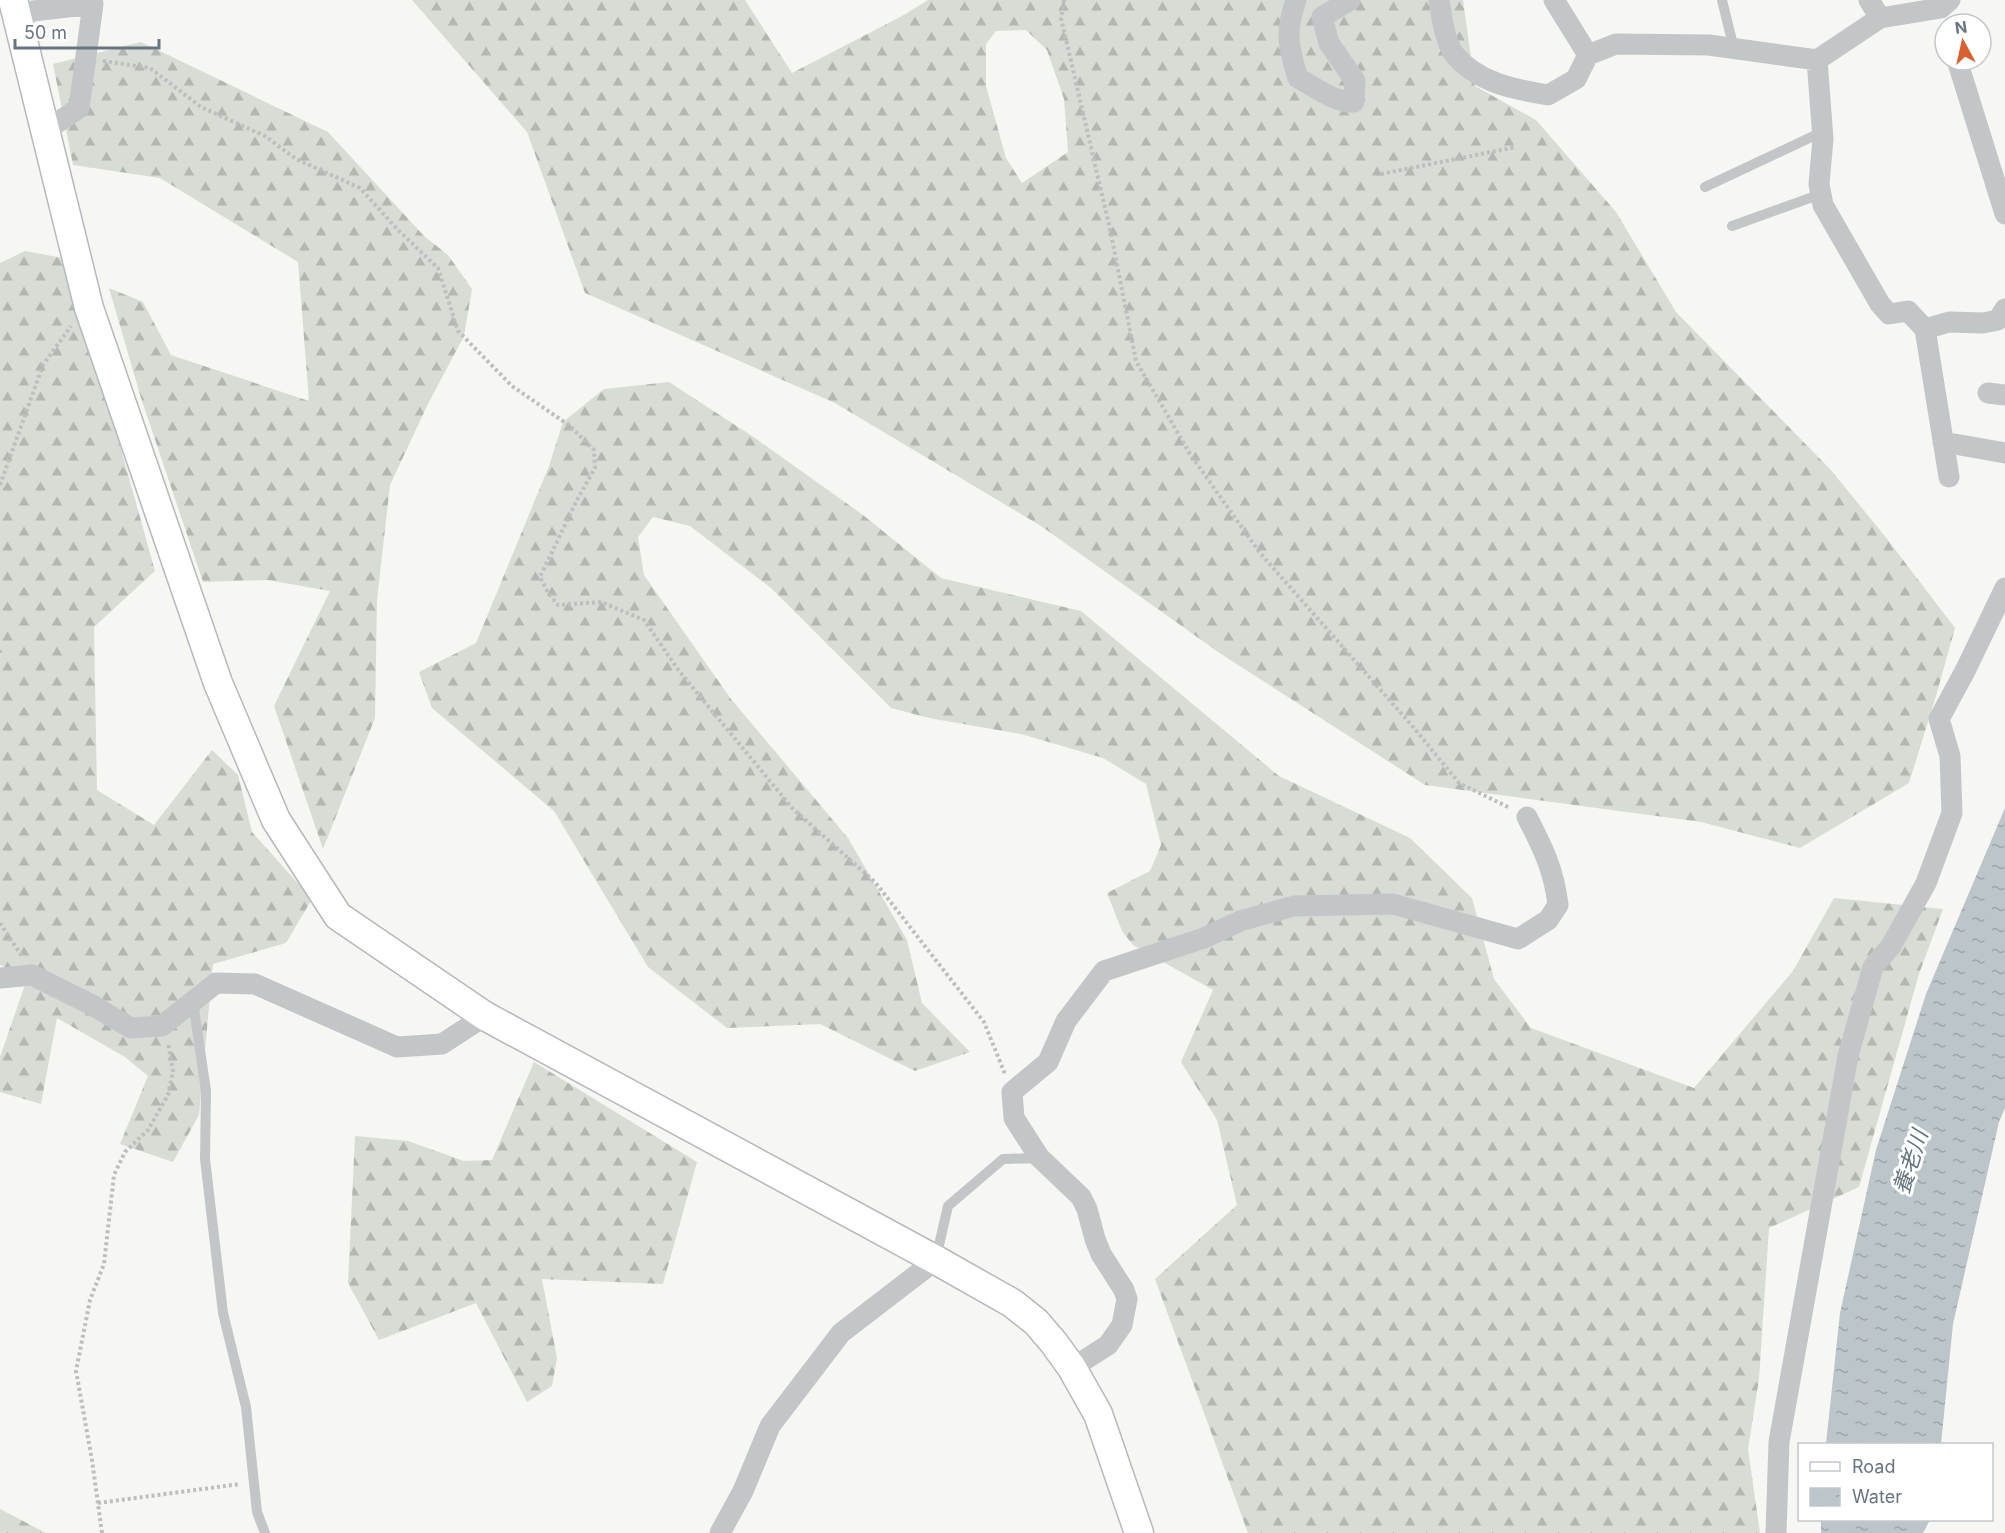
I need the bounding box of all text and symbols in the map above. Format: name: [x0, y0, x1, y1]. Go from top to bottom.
scale bar: [15, 12, 159, 50]
north arrow: [1933, 12, 1993, 72]
text: N: [1953, 16, 1968, 38]
text: 50 m: [24, 22, 67, 43]
water label: 養老川: [1887, 1125, 1933, 1197]
legend: [1798, 1443, 1993, 1521]
text: Road: [1852, 1456, 1895, 1477]
text: Water: [1852, 1486, 1902, 1507]

